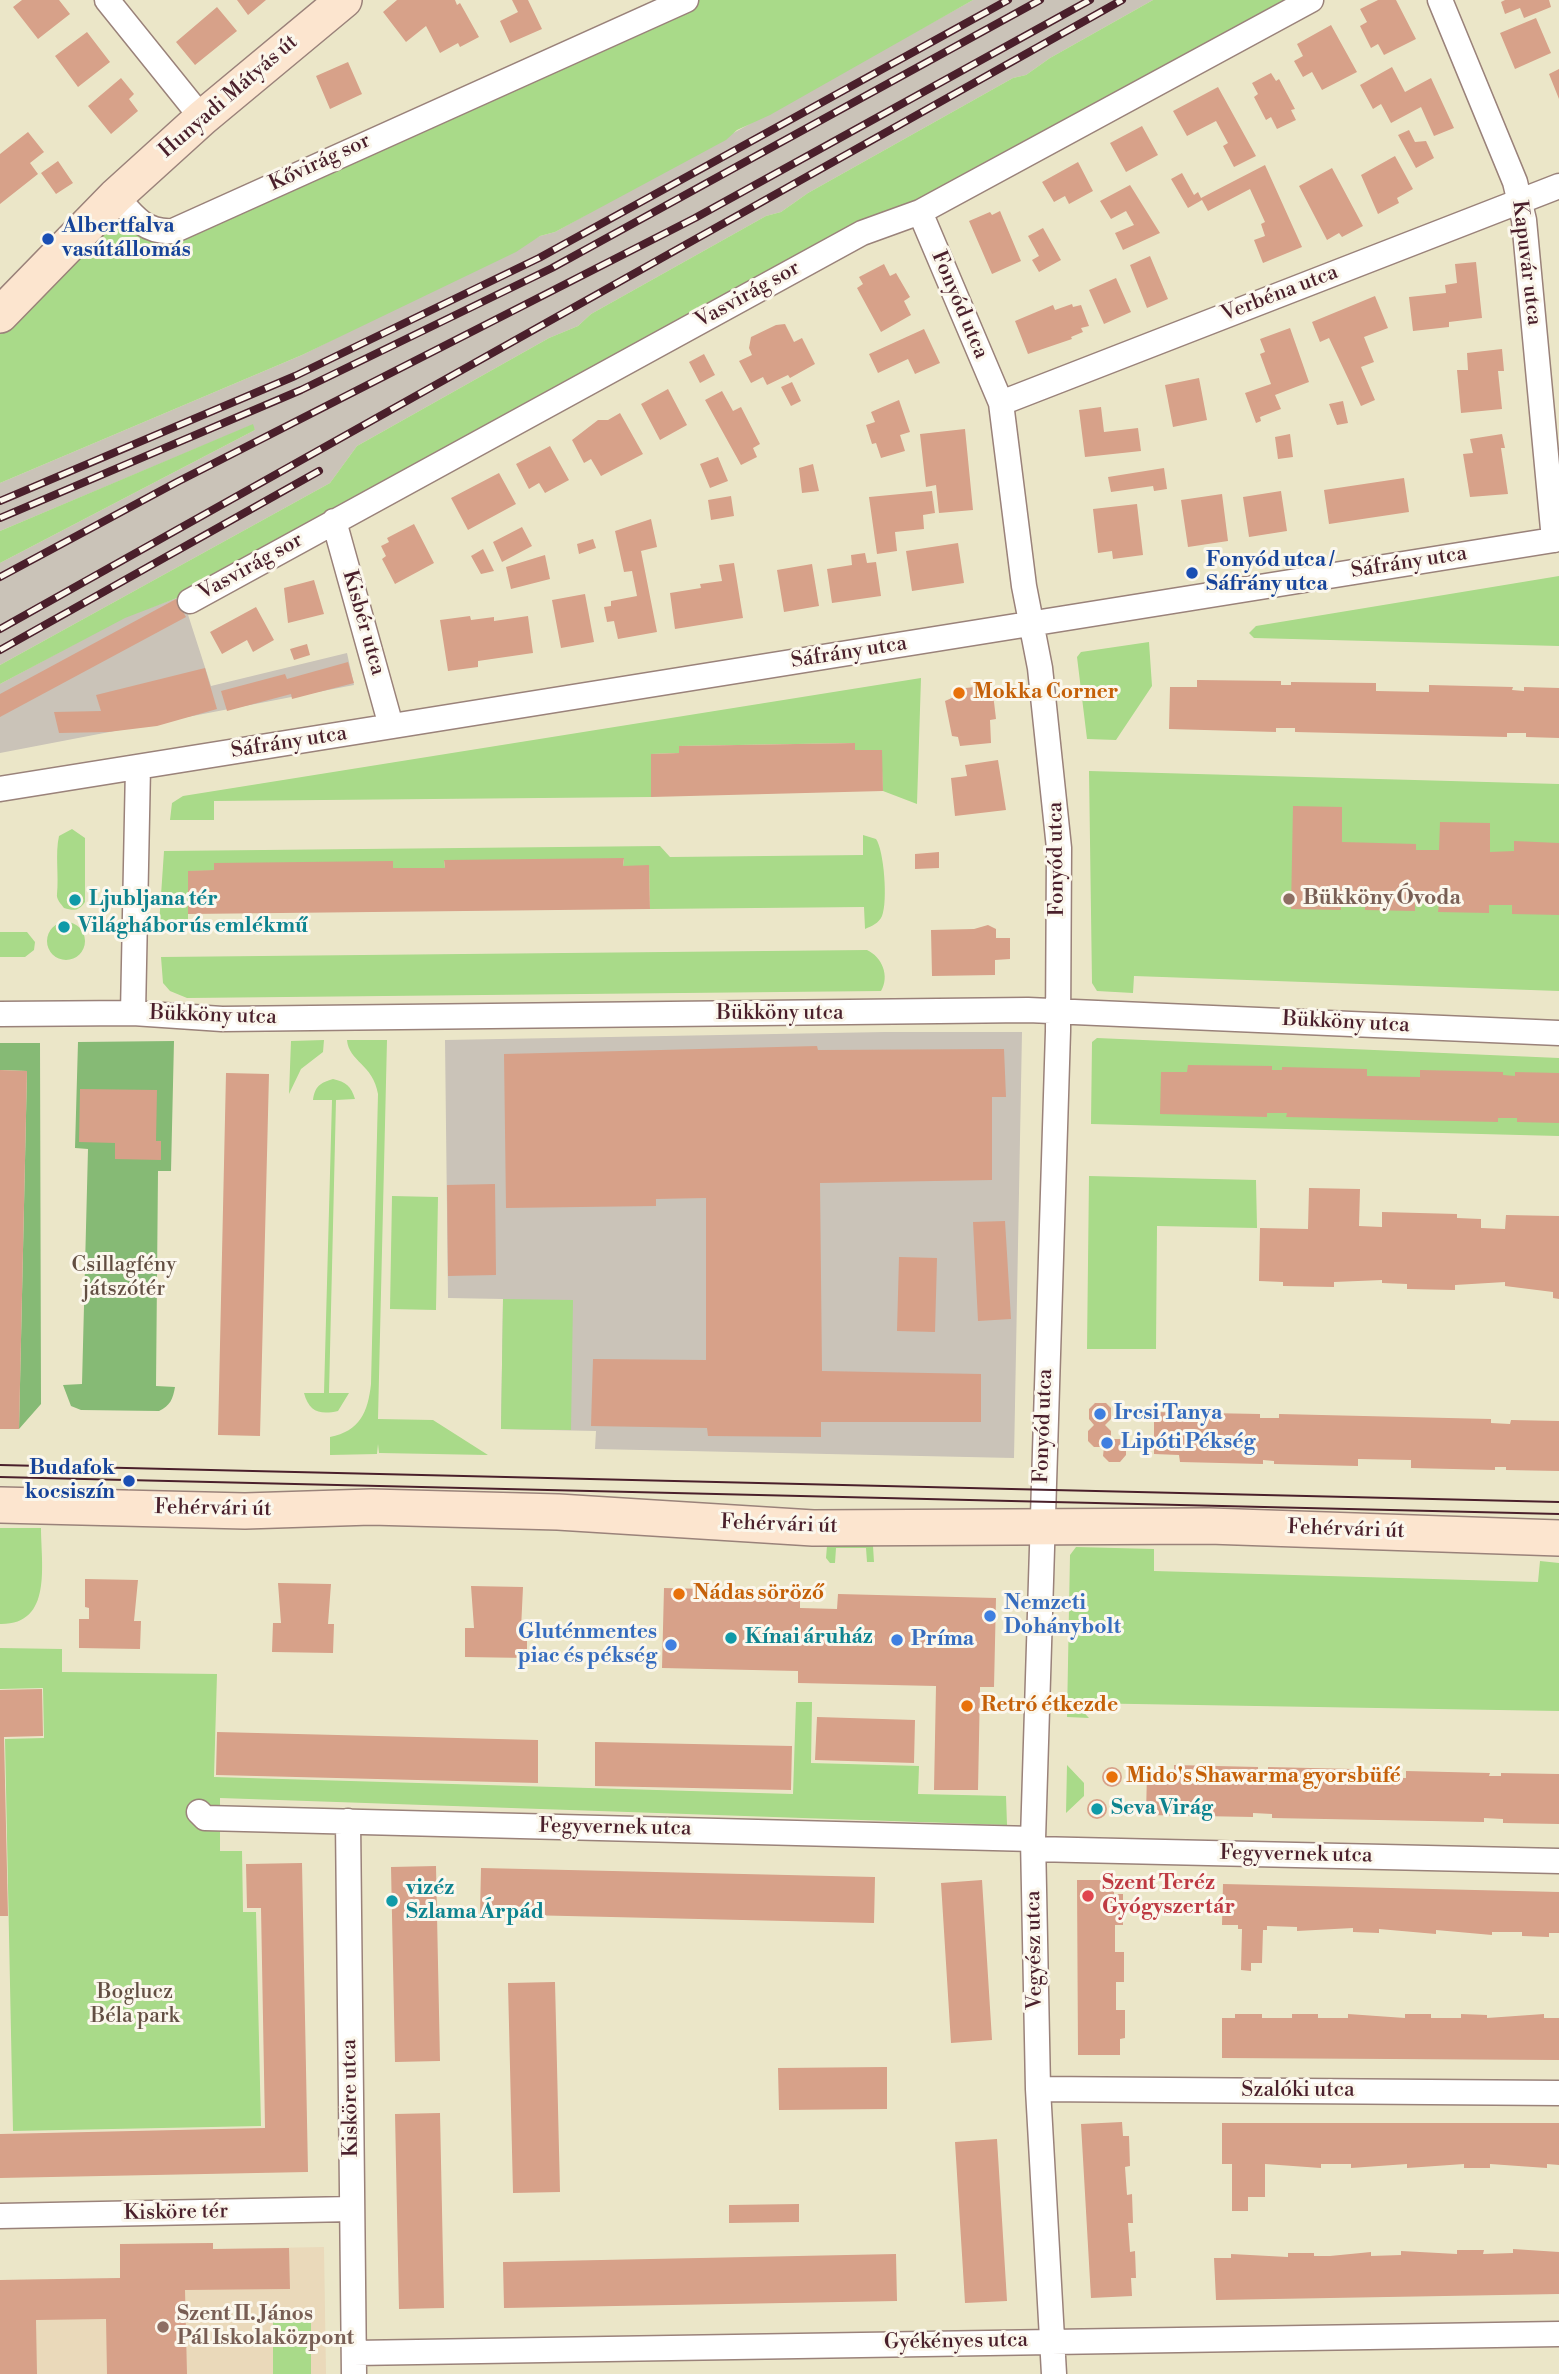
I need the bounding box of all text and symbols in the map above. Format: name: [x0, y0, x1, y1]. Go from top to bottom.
street label: Hunyadi Mátyás út: [155, 30, 303, 164]
street label: Kővirág sor: [265, 129, 375, 197]
street label: Kapuvár utca: [1506, 199, 1546, 327]
place label: Albertfalva vasútállomás: [62, 214, 191, 264]
marker: Albertfalva vasútállomás: [40, 231, 56, 247]
street label: Fonyód utca: [925, 247, 993, 363]
street label: Vasvirág sor: [691, 256, 805, 334]
street label: Verbéna utca: [1218, 260, 1342, 328]
street label: Vasvirág sor: [194, 528, 308, 606]
street label: Sáfrány utca: [1349, 541, 1469, 585]
place label: Fonyód utca / Sáfrány utca: [1206, 548, 1333, 598]
marker: Fonyód utca / Sáfrány utca: [1184, 565, 1200, 581]
street label: Kisbér utca: [336, 568, 390, 678]
street label: Sáfrány utca: [789, 631, 909, 675]
place label: Mokka Corner: [973, 680, 1118, 706]
marker: Mokka Corner: [951, 685, 967, 701]
street label: Sáfrány utca: [229, 721, 349, 765]
street label: Fonyód utca: [1043, 801, 1071, 917]
place label: Bükköny Óvoda: [1303, 886, 1461, 912]
place label: Ljubljana tér: [89, 887, 218, 913]
marker: Bükköny Óvoda: [1281, 891, 1297, 907]
marker: Ljubljana tér: [67, 892, 83, 908]
place label: Világháborús emlékmű: [78, 914, 308, 940]
marker: Világháborús emlékmű: [56, 919, 72, 935]
street label: Bükköny utca: [149, 1001, 277, 1031]
street label: Bükköny utca: [716, 1001, 844, 1027]
street label: Bükköny utca: [1282, 1007, 1410, 1039]
park label: Csillagfény játszótér: [72, 1253, 176, 1303]
street label: Fonyód utca: [1029, 1368, 1059, 1484]
place label: Ircsi Tanya: [1114, 1401, 1222, 1427]
marker: Ircsi Tanya: [1092, 1406, 1108, 1422]
place label: Lipóti Pékség: [1121, 1430, 1255, 1456]
marker: Lipóti Pékség: [1099, 1435, 1115, 1451]
place label: Budafok kocsiszín: [25, 1456, 115, 1506]
marker: Budafok kocsiszín: [121, 1473, 137, 1489]
street label: Fehérvári út: [154, 1495, 272, 1523]
street label: Fehérvári út: [720, 1510, 838, 1540]
street label: Fehérvári út: [1287, 1515, 1405, 1545]
place label: Nádas söröző: [693, 1581, 824, 1607]
marker: Nádas söröző: [671, 1586, 687, 1602]
place label: Nemzeti Dohánybolt: [1004, 1591, 1121, 1641]
marker: Nemzeti Dohánybolt: [982, 1608, 998, 1624]
place label: Gluténmentes piac és pékség: [517, 1620, 657, 1670]
place label: Kínai áruház: [745, 1625, 873, 1651]
place label: Príma: [911, 1627, 974, 1653]
marker: Kínai áruház: [723, 1630, 739, 1646]
marker: Príma: [889, 1632, 905, 1648]
marker: Gluténmentes piac és pékség: [663, 1637, 679, 1653]
place label: Retró étkezde: [981, 1693, 1118, 1719]
marker: Retró étkezde: [959, 1698, 975, 1714]
place label: Mido's Shawarma gyorsbüfé: [1126, 1764, 1401, 1790]
marker: Mido's Shawarma gyorsbüfé: [1104, 1769, 1120, 1785]
place label: Seva Virág: [1111, 1796, 1213, 1822]
marker: Seva Virág: [1089, 1801, 1105, 1817]
street label: Fegyvernek utca: [538, 1814, 692, 1842]
street label: Fegyvernek utca: [1219, 1841, 1373, 1869]
place label: Szent Teréz Gyógyszertár: [1102, 1871, 1235, 1921]
place label: vizéz Szlama Árpád: [406, 1876, 544, 1926]
marker: Szent Teréz Gyógyszertár: [1080, 1888, 1096, 1904]
street label: Vegyész utca: [1021, 1890, 1049, 2010]
marker: vizéz Szlama Árpád: [384, 1893, 400, 1909]
park label: Boglucz Béla park: [90, 1980, 180, 2030]
street label: Kisköre utca: [337, 2039, 365, 2157]
street label: Szalóki utca: [1241, 2078, 1355, 2104]
street label: Kisköre tér: [123, 2199, 229, 2227]
place label: Szent II. János Pál Iskolaközpont: [177, 2302, 354, 2352]
marker: Szent II. János Pál Iskolaközpont: [155, 2319, 171, 2335]
street label: Gyékényes utca: [884, 2328, 1028, 2356]

